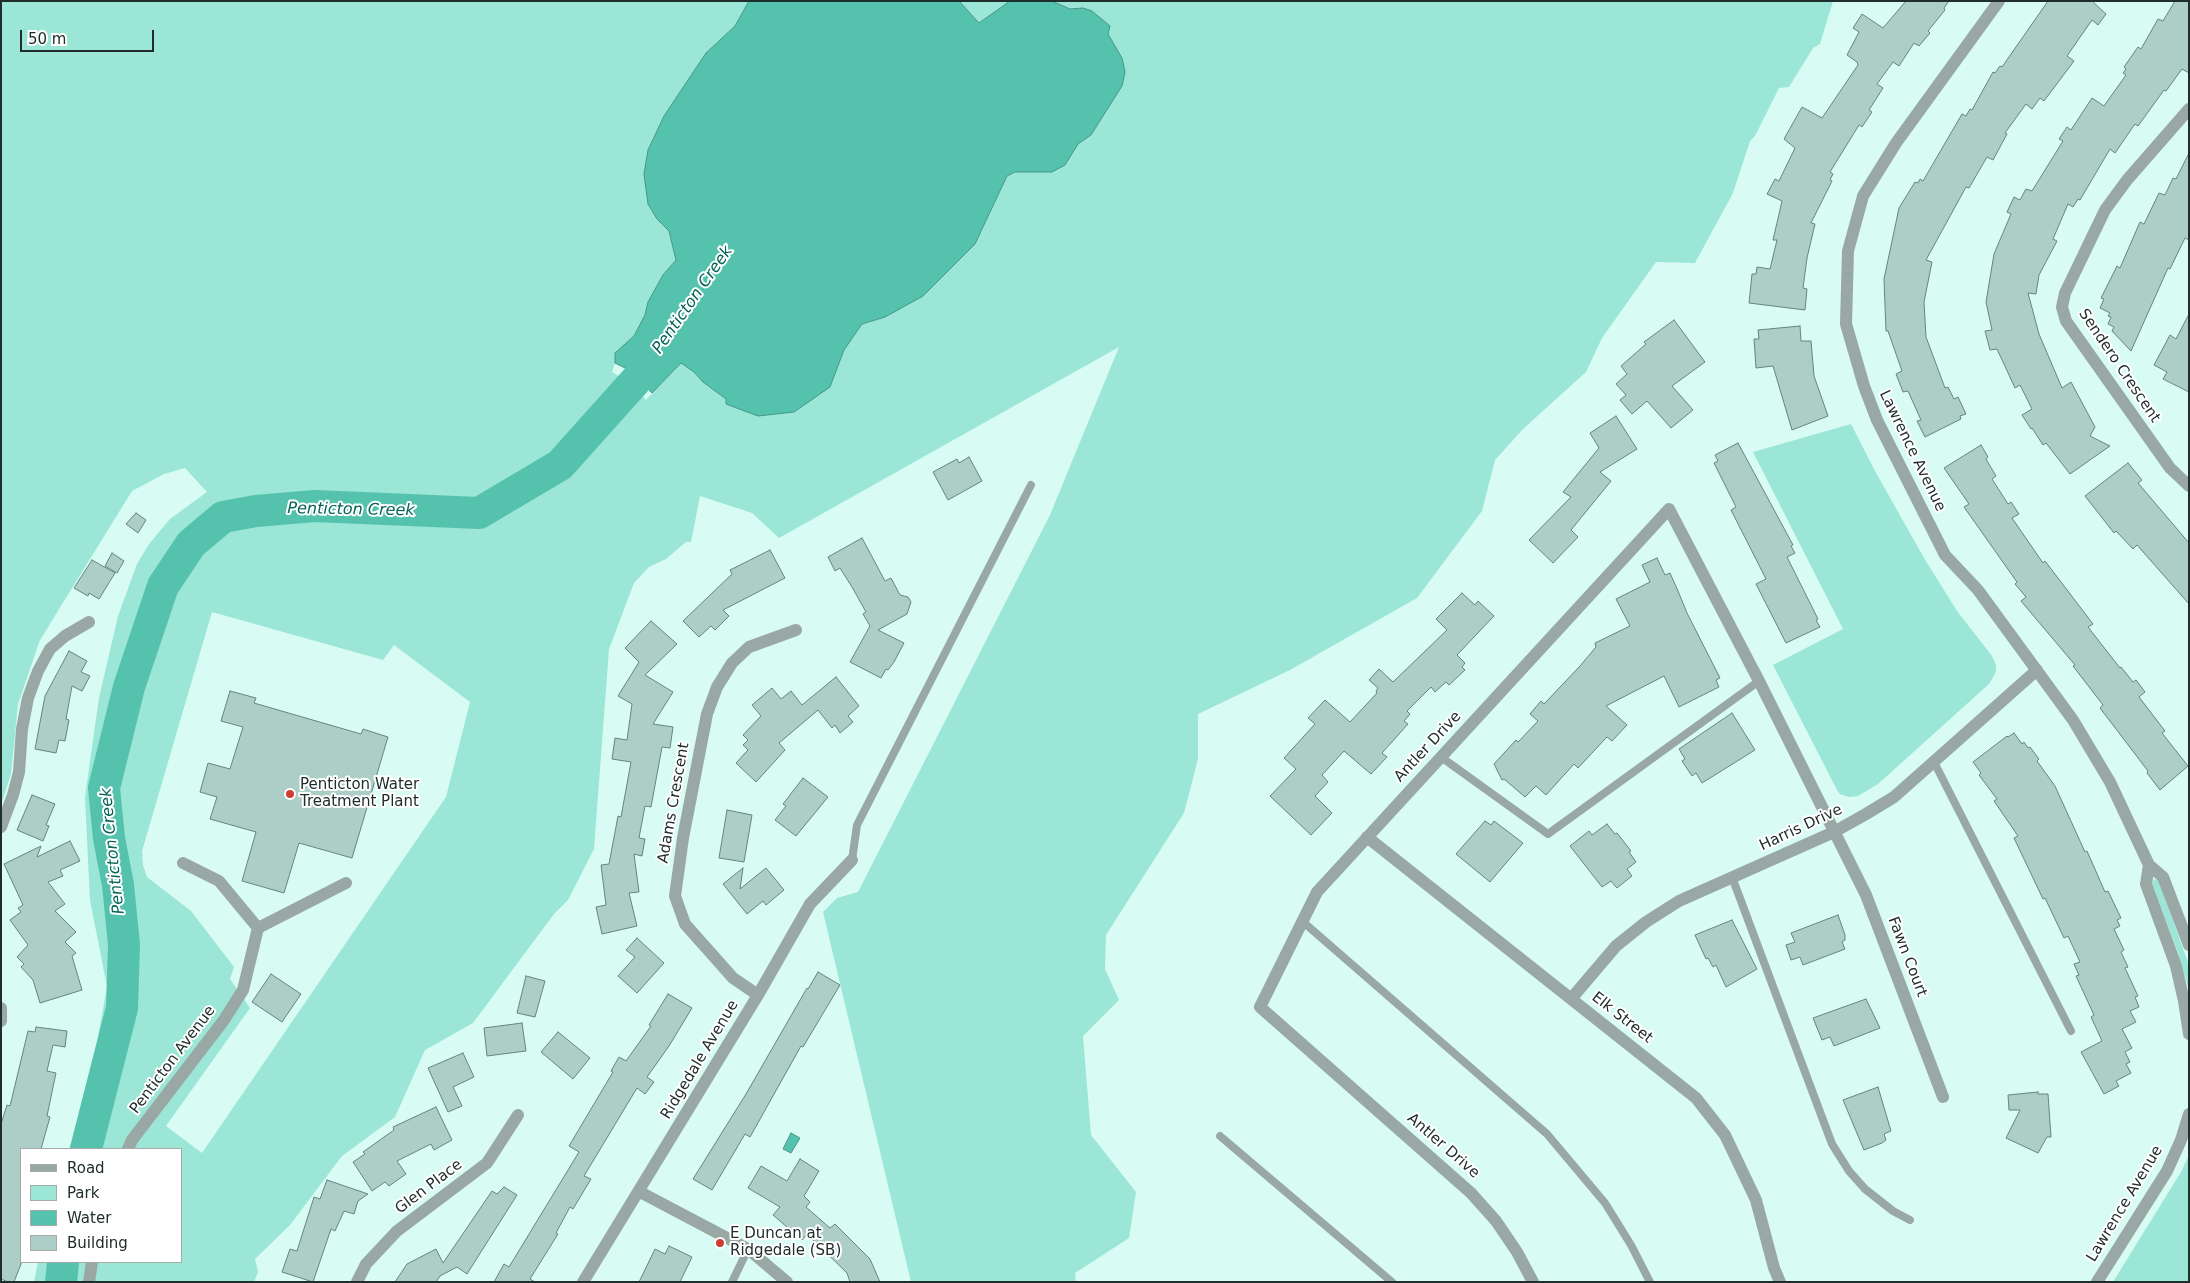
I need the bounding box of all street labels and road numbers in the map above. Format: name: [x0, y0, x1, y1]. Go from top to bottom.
street label: Sendero Crescent: [2074, 306, 2164, 426]
street label: Lawrence Avenue: [1875, 388, 1949, 514]
street label: Antler Drive: [1391, 708, 1465, 786]
street label: Adams Crescent: [655, 741, 693, 865]
street label: Harris Drive: [1757, 801, 1845, 855]
street label: Fawn Court: [1884, 914, 1930, 1000]
street label: Elk Street: [1588, 989, 1656, 1047]
street label: Ridgedale Avenue: [657, 997, 743, 1123]
street label: Penticton Avenue: [127, 1002, 219, 1118]
street label: Antler Drive: [1403, 1110, 1483, 1182]
street label: Lawrence Avenue: [2083, 1143, 2167, 1265]
street label: Glen Place: [392, 1156, 466, 1218]

